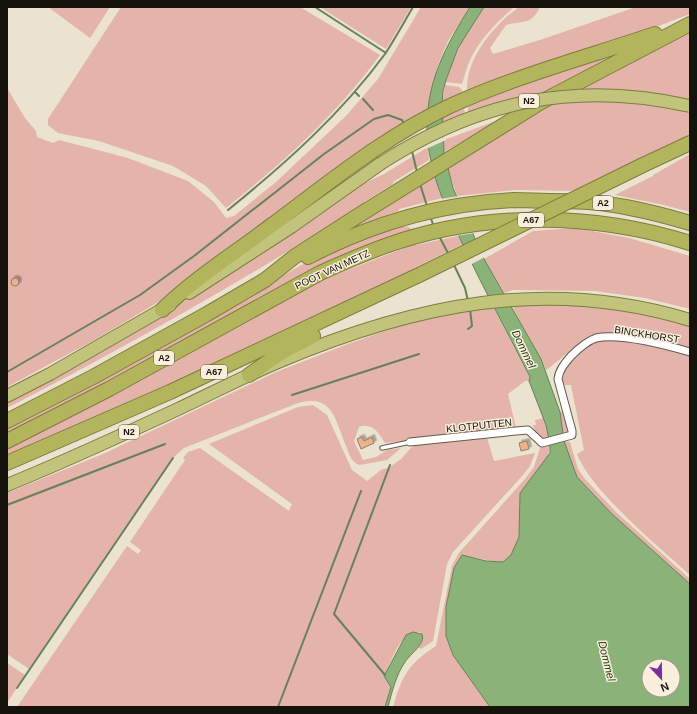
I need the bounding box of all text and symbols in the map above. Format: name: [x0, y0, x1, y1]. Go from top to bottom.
road number: N2: [519, 94, 539, 108]
road number: A2: [593, 196, 613, 210]
road number: A67: [518, 213, 544, 227]
street label: POOT VAN METZ: [293, 247, 371, 292]
street label: BINCKHORST: [614, 324, 680, 345]
water label: Dommel: [510, 328, 539, 371]
road number: A2: [154, 351, 174, 365]
road number: A67: [201, 365, 227, 379]
street label: KLOTPUTTEN: [446, 417, 513, 434]
road number: N2: [119, 425, 139, 439]
water label: Dommel: [596, 640, 618, 683]
north arrow: [641, 658, 681, 698]
text: N: [659, 680, 671, 694]

